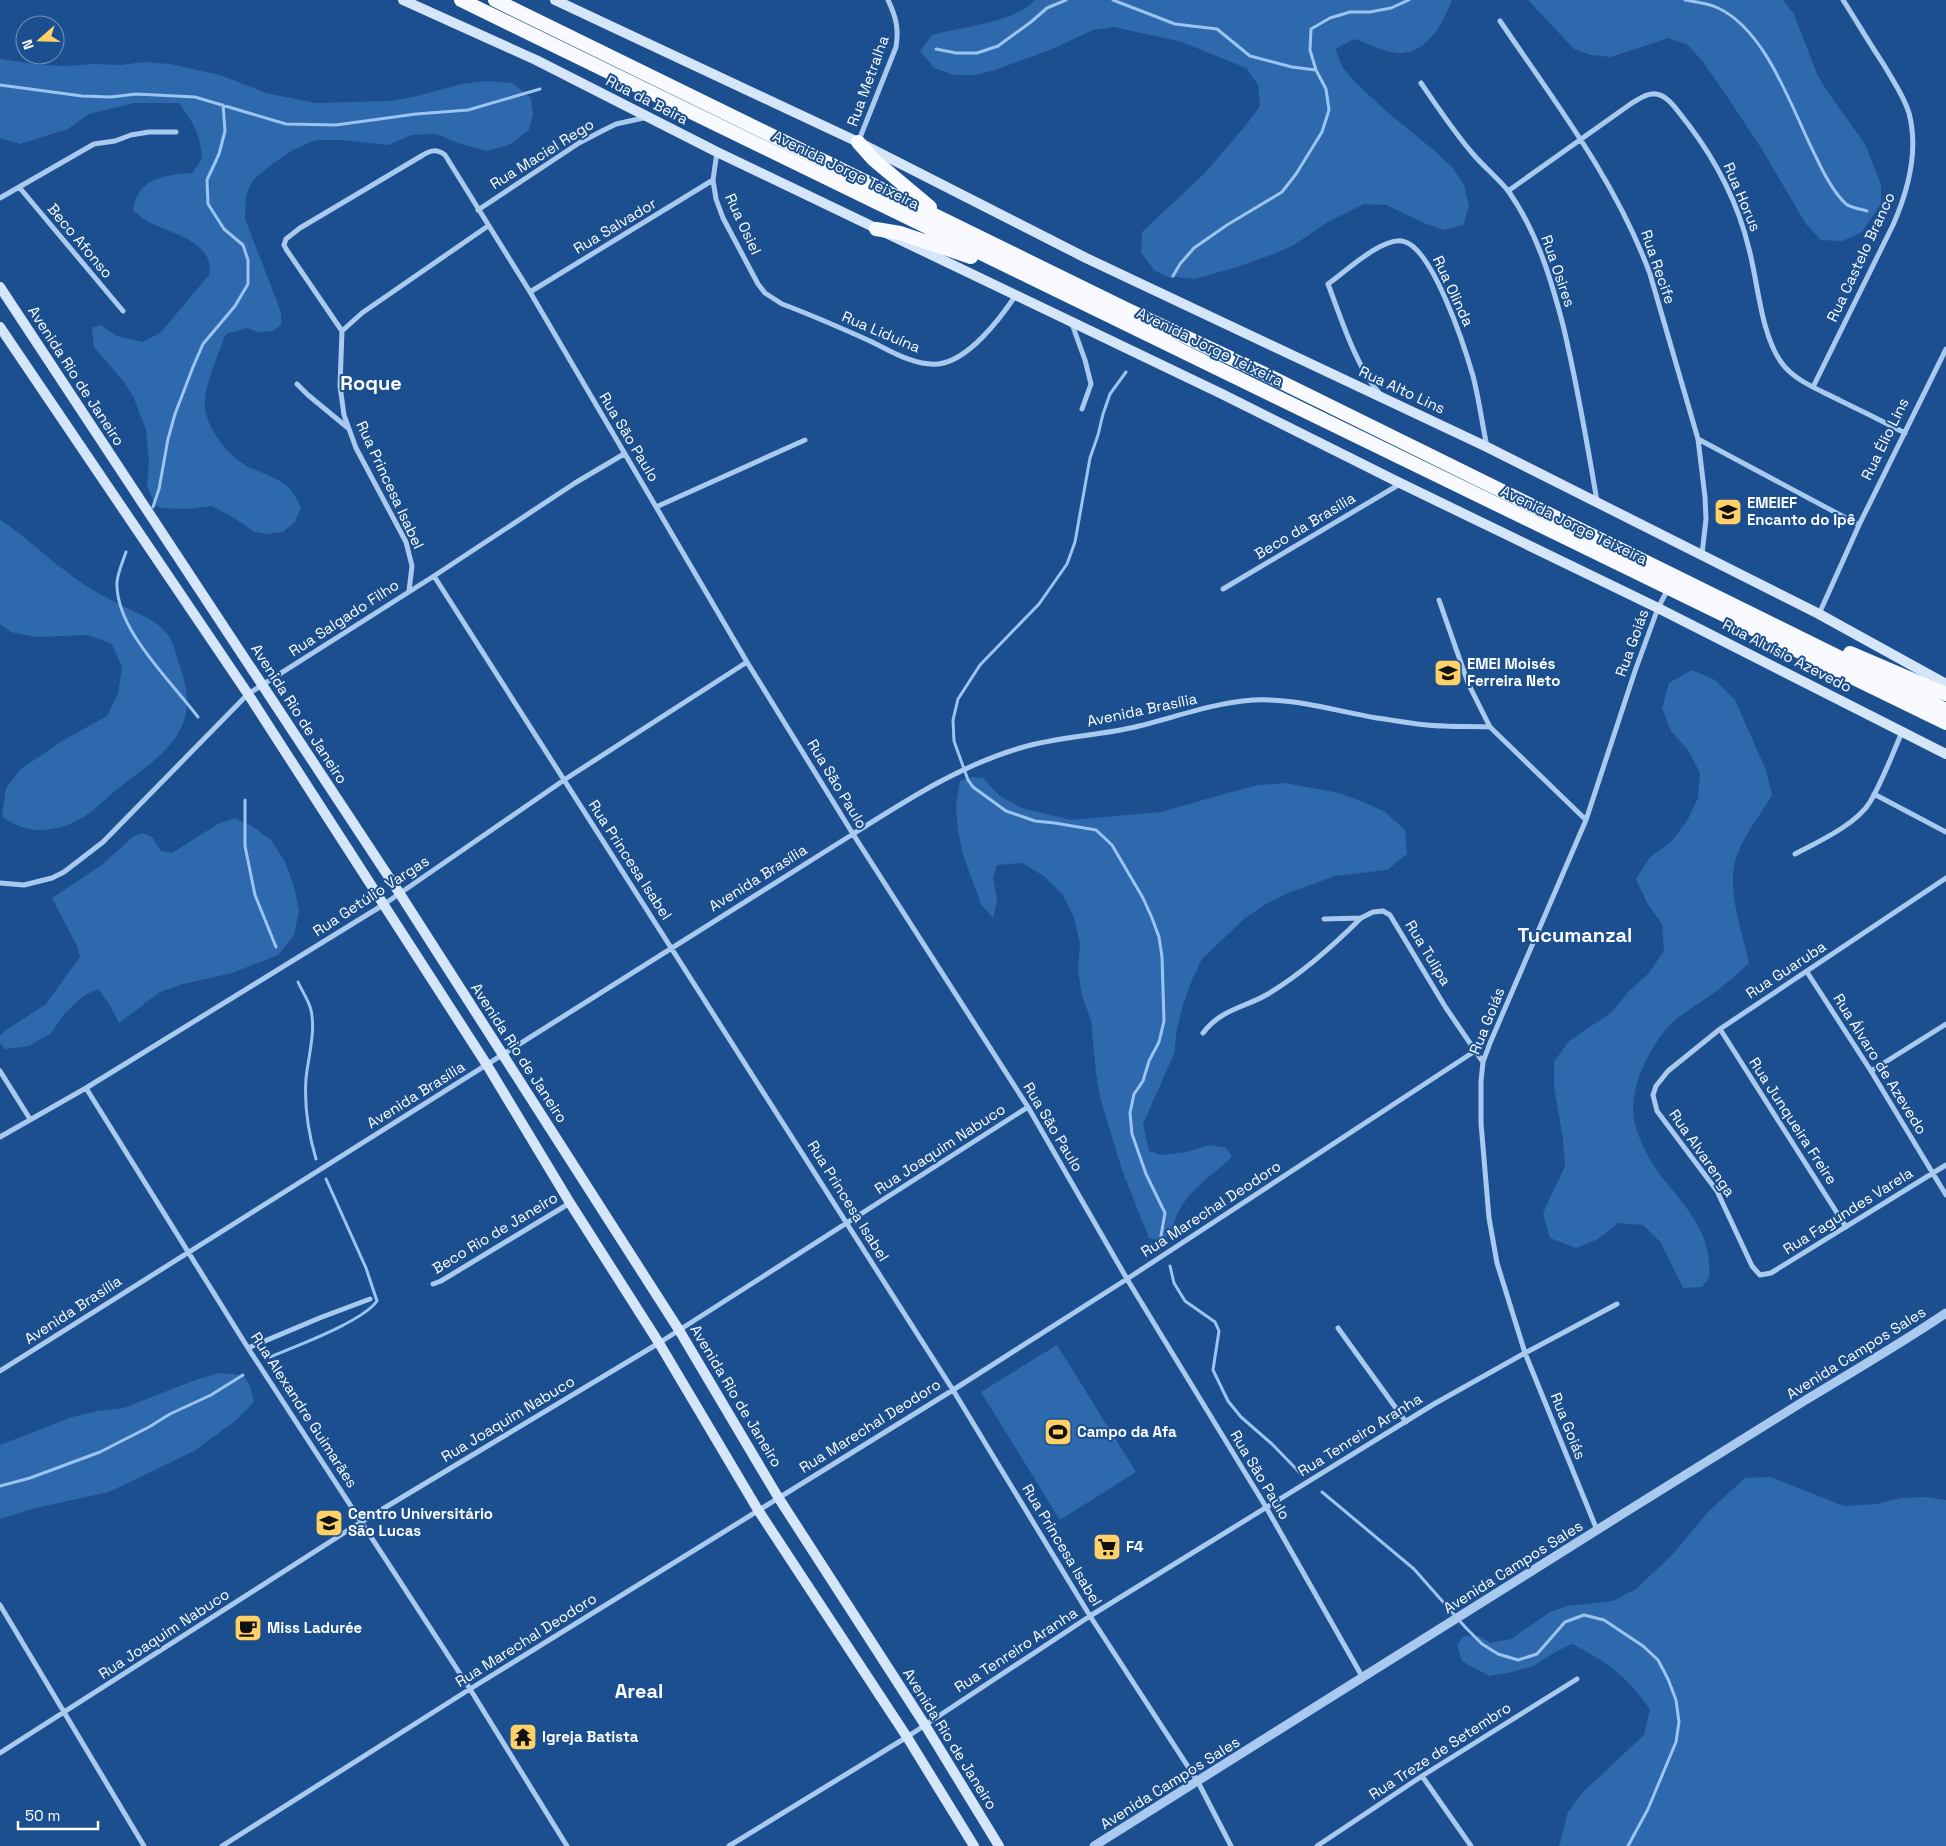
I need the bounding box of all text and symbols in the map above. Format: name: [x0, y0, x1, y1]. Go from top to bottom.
north arrow: [15, 15, 65, 65]
street label: Rua Metralha: [842, 33, 893, 129]
text: N: [18, 37, 38, 52]
street label: Rua da Beira: [603, 71, 692, 129]
street label: Rua Maciel Rego: [486, 114, 597, 193]
street label: Avenida Jorge Teixeira: [770, 126, 923, 214]
street label: Rua Horus: [1719, 160, 1765, 234]
street label: Rua Castelo Branco: [1822, 189, 1899, 325]
street label: Rua Osiel: [721, 190, 766, 257]
street label: Rua Salvador: [570, 193, 660, 258]
street label: Beco Afonso: [44, 199, 117, 282]
street label: Rua Recife: [1637, 227, 1680, 307]
street label: Rua Osires: [1537, 232, 1580, 309]
street label: Rua Olinda: [1429, 252, 1478, 330]
street label: Avenida Rio de Janeiro: [24, 302, 129, 449]
street label: Avenida Jorge Teixeira: [1134, 303, 1287, 391]
street label: Rua Liduína: [839, 307, 924, 357]
street label: Rua Alto Lins: [1356, 361, 1448, 418]
district label: Roque: [340, 370, 402, 396]
street label: Rua São Paulo: [595, 388, 664, 485]
street label: Rua Élio Lins: [1857, 395, 1913, 483]
street label: Rua Princesa Isabel: [352, 418, 428, 552]
street label: Avenida Jorge Teixeira: [1498, 481, 1651, 569]
street label: Beco da Brasília: [1251, 488, 1359, 563]
place label: EMEIEF Encanto do Ipê: [1747, 493, 1856, 529]
school or university icon: EMEIEF Encanto do Ipê: [1713, 497, 1743, 527]
street label: Rua Salgado Filho: [285, 575, 402, 660]
street label: Rua Goiás: [1611, 606, 1653, 679]
street label: Rua Aluísio Azevedo: [1719, 615, 1855, 696]
street label: Avenida Rio de Janeiro: [247, 640, 352, 787]
place label: EMEI Moisés Ferreira Neto: [1467, 654, 1560, 690]
school or university icon: EMEI Moisés Ferreira Neto: [1433, 658, 1463, 688]
street label: Avenida Brasília: [1085, 688, 1199, 730]
street label: Rua São Paulo: [803, 735, 872, 832]
street label: Rua Princesa Isabel: [585, 796, 676, 923]
street label: Avenida Brasília: [705, 840, 811, 915]
street label: Rua Getúlio Vargas: [309, 851, 433, 940]
street label: Rua Tulipa: [1401, 916, 1456, 989]
district label: Tucumanzal: [1518, 922, 1632, 948]
street label: Rua Guaruba: [1742, 936, 1830, 1003]
street label: Avenida Rio de Janeiro: [467, 979, 572, 1126]
street label: Rua Goiás: [1465, 985, 1509, 1057]
street label: Rua Álvaro de Azevedo: [1829, 990, 1932, 1138]
street label: Rua Junqueira Freire: [1745, 1054, 1842, 1188]
street label: Avenida Brasília: [363, 1057, 469, 1132]
street label: Rua São Paulo: [1019, 1078, 1088, 1175]
street label: Rua Joaquim Nabuco: [871, 1099, 1009, 1198]
street label: Rua Alvarenga: [1665, 1105, 1740, 1200]
street label: Rua Princesa Isabel: [803, 1137, 893, 1265]
street label: Rua Marechal Deodoro: [1137, 1156, 1284, 1261]
street label: Rua Fagundes Varela: [1779, 1163, 1917, 1258]
street label: Beco Rio de Janeiro: [429, 1188, 561, 1278]
street label: Avenida Brasília: [20, 1271, 125, 1348]
street label: Avenida Campos Sales: [1782, 1302, 1929, 1403]
street label: Avenida Rio de Janeiro: [686, 1321, 787, 1471]
street label: Rua Alexandre Guimarães: [247, 1328, 362, 1491]
street label: Rua Joaquim Nabuco: [438, 1371, 578, 1466]
street label: Rua Marechal Deodoro: [796, 1374, 944, 1477]
street label: Rua Tenreiro Aranha: [1294, 1388, 1426, 1480]
street label: Rua Goiás: [1546, 1390, 1590, 1462]
sports icon: Campo da Afa: [1043, 1417, 1073, 1447]
place label: Campo da Afa: [1077, 1422, 1177, 1441]
street label: Rua São Paulo: [1226, 1426, 1295, 1523]
street label: Rua Princesa Isabel: [1018, 1480, 1106, 1609]
place label: Centro Universitário São Lucas: [348, 1504, 493, 1540]
school or university icon: Centro Universitário São Lucas: [314, 1508, 344, 1538]
street label: Avenida Campos Sales: [1439, 1516, 1586, 1617]
supermarket icon: F4: [1092, 1532, 1122, 1562]
place label: F4: [1126, 1537, 1144, 1556]
street label: Rua Joaquim Nabuco: [95, 1584, 233, 1683]
street label: Rua Marechal Deodoro: [452, 1588, 600, 1691]
street label: Rua Tenreiro Aranha: [951, 1603, 1081, 1696]
cafe icon: Miss Ladurée: [233, 1613, 263, 1643]
place label: Miss Ladurée: [267, 1618, 363, 1637]
street label: Avenida Rio de Janeiro: [899, 1665, 1002, 1813]
district label: Areal: [615, 1678, 663, 1704]
street label: Rua Treze de Setembro: [1365, 1698, 1514, 1804]
temple icon: Igreja Batista: [508, 1722, 538, 1752]
place label: Igreja Batista: [542, 1727, 639, 1746]
street label: Avenida Campos Sales: [1096, 1732, 1243, 1833]
scale bar: [18, 1798, 98, 1830]
text: 50 m: [25, 1806, 60, 1825]

